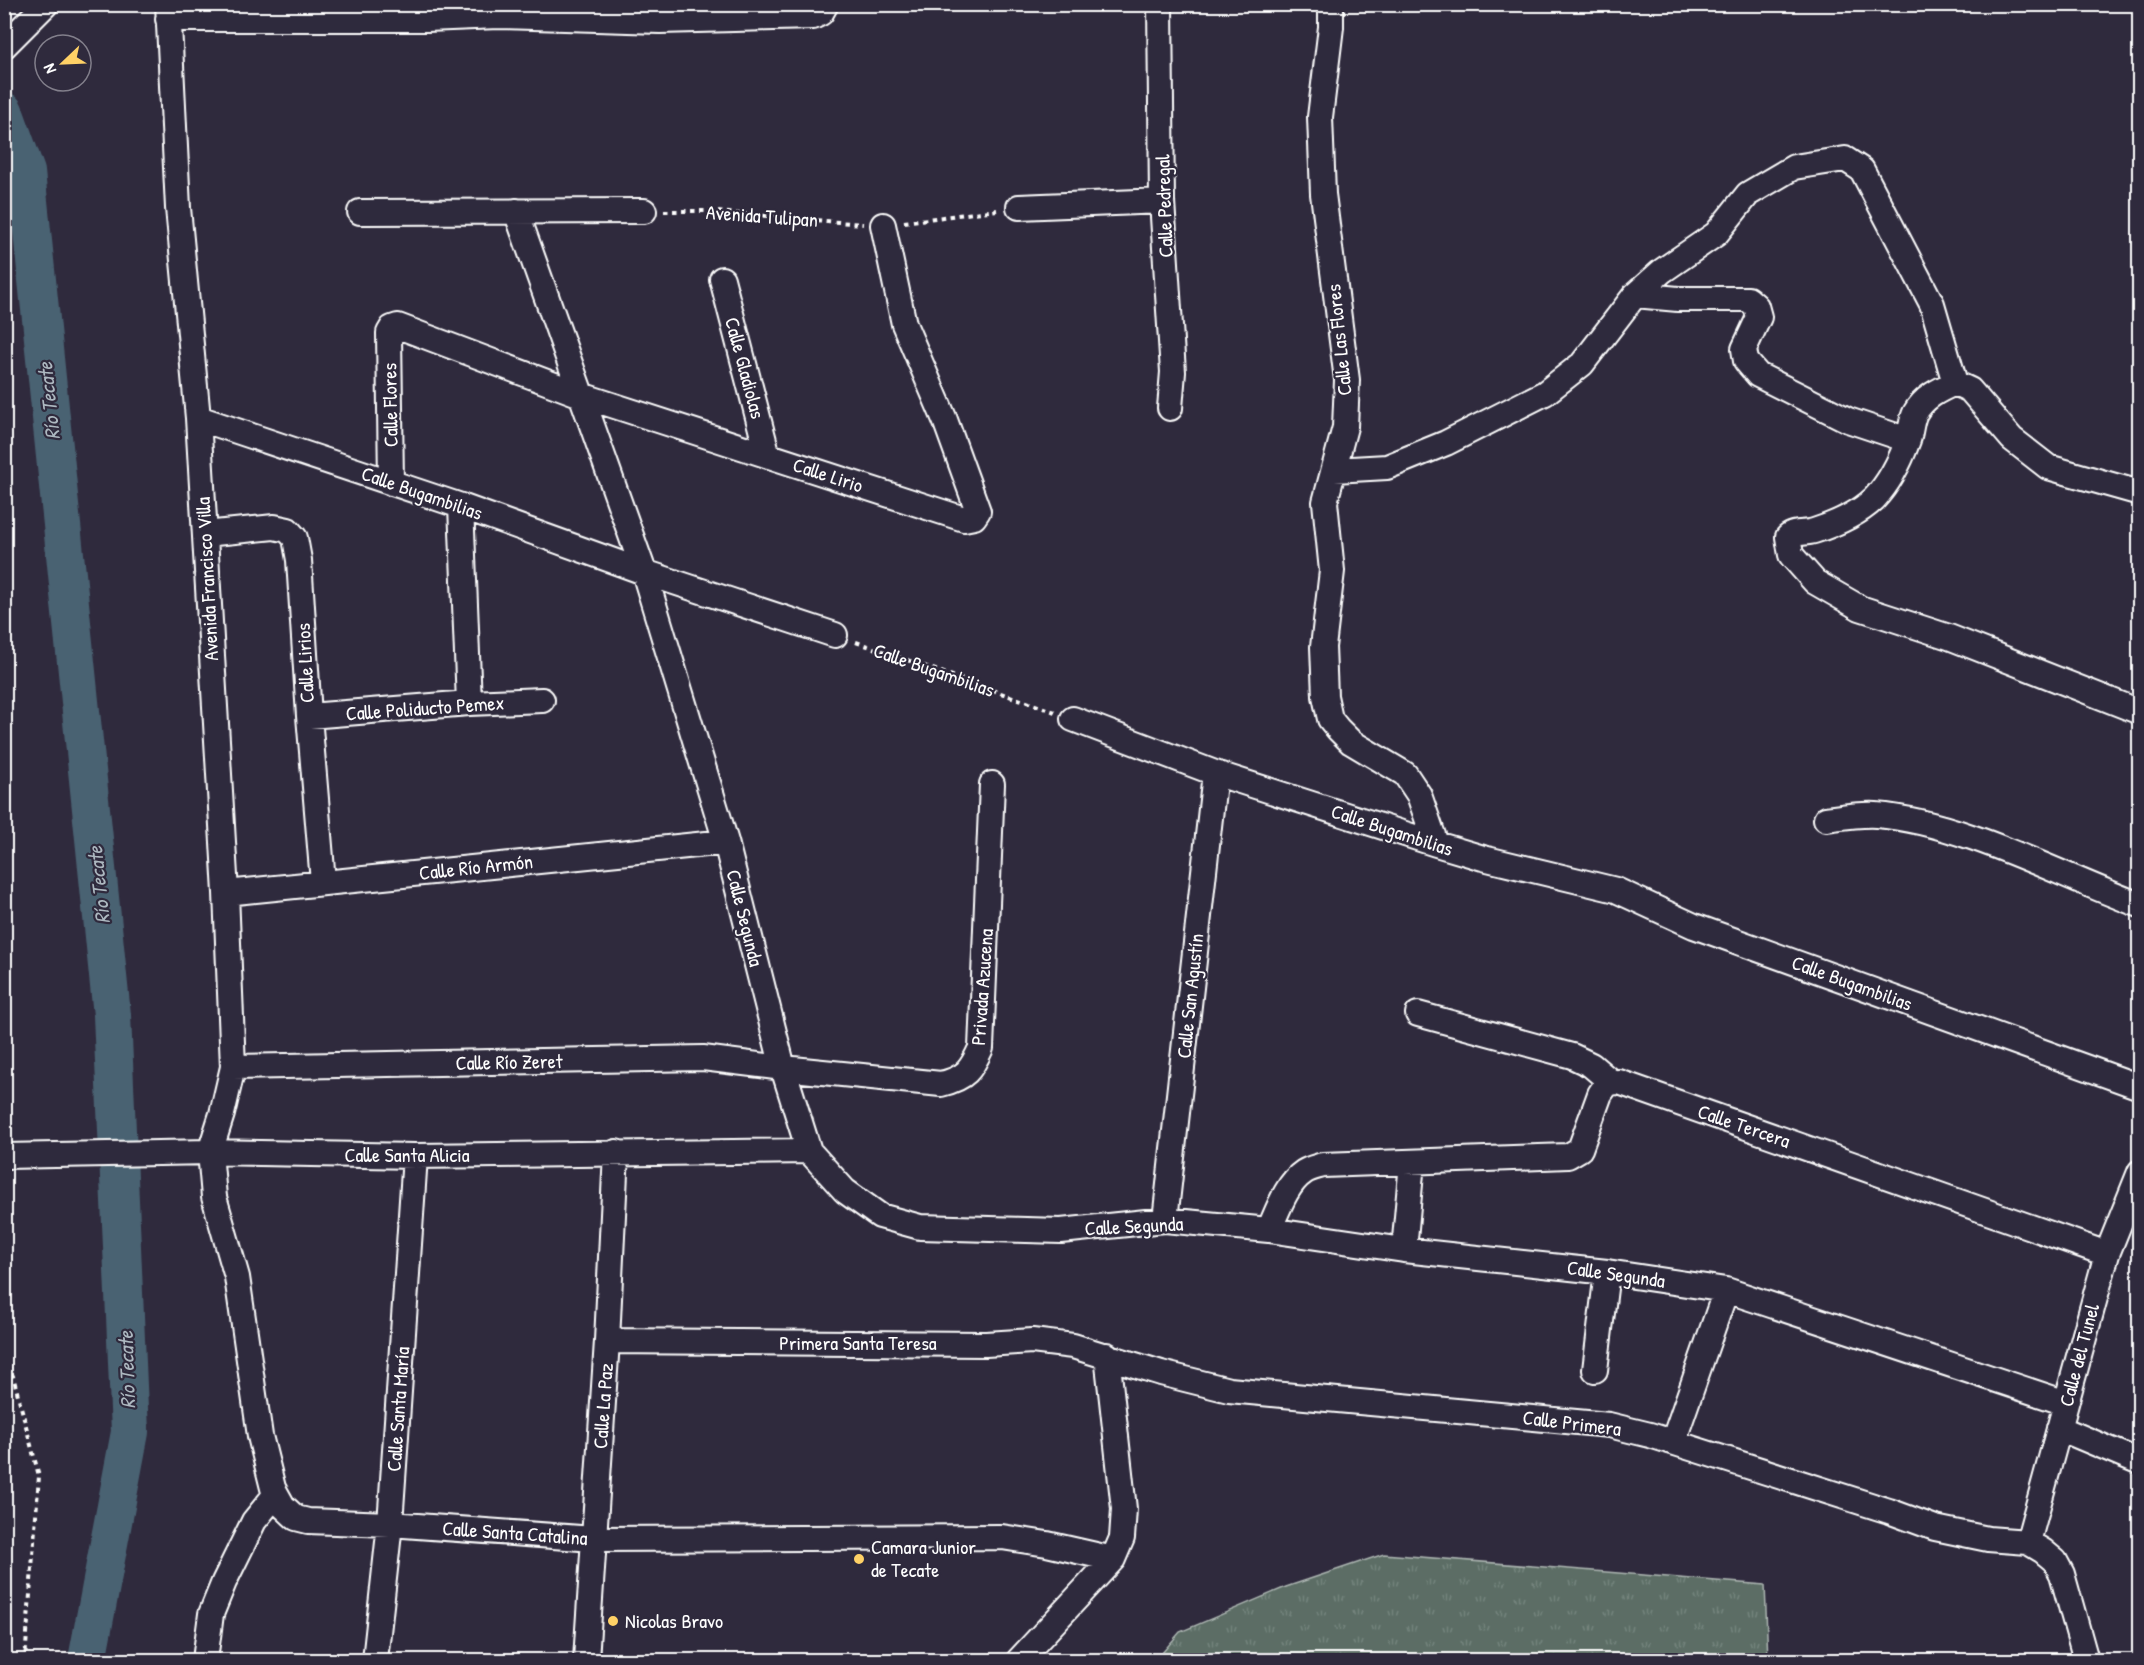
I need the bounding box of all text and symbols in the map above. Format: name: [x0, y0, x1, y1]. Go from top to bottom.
north arrow: [33, 33, 93, 93]
text: N: [37, 60, 61, 77]
street label: Calle Pedregal: [1148, 153, 1179, 258]
street label: Avenida Tulipan: [705, 198, 819, 233]
street label: Calle Las Flores: [1319, 283, 1358, 397]
street label: Calle Gladiolas: [719, 314, 772, 422]
water label: Río Tecate: [30, 359, 67, 441]
street label: Calle Flores: [375, 362, 404, 447]
street label: Calle Lirio: [790, 451, 867, 499]
street label: Calle Bugambilias: [358, 459, 487, 526]
street label: Avenida Francisco Villa: [189, 496, 224, 662]
street label: Calle Lirios: [289, 622, 320, 704]
street label: Calle Bugambilias: [870, 636, 999, 703]
street label: Calle Poliducto Pemex: [345, 688, 505, 727]
street label: Calle Bugambilias: [1328, 797, 1457, 862]
water label: Río Tecate: [80, 843, 117, 925]
street label: Calle Río Armón: [418, 847, 534, 886]
street label: Calle Segunda: [720, 867, 771, 969]
street label: Privada Azucena: [964, 928, 999, 1046]
street label: Calle San Agustín: [1170, 932, 1209, 1060]
street label: Calle Bugambilias: [1788, 948, 1917, 1017]
street label: Calle Río Zeret: [455, 1047, 564, 1076]
street label: Calle Tercera: [1694, 1097, 1794, 1154]
street label: Calle Santa Alicia: [345, 1141, 470, 1168]
street label: Calle Segunda: [1084, 1209, 1184, 1242]
street label: Calle Segunda: [1565, 1253, 1667, 1294]
street label: Calle del Tunel: [2052, 1300, 2105, 1409]
water label: Río Tecate: [111, 1329, 142, 1409]
street label: Primera Santa Teresa: [779, 1329, 937, 1356]
street label: Calle Santa María: [380, 1345, 415, 1472]
street label: Calle La Paz: [586, 1362, 619, 1450]
street label: Calle Primera: [1521, 1403, 1623, 1442]
street label: Calle Santa Catalina: [441, 1514, 589, 1551]
place label: Camara Junior de Tecate: [871, 1533, 976, 1583]
marker: Camara Junior de Tecate: [852, 1552, 866, 1566]
place label: Nicolas Bravo: [625, 1607, 723, 1634]
marker: Nicolas Bravo: [606, 1614, 620, 1628]

